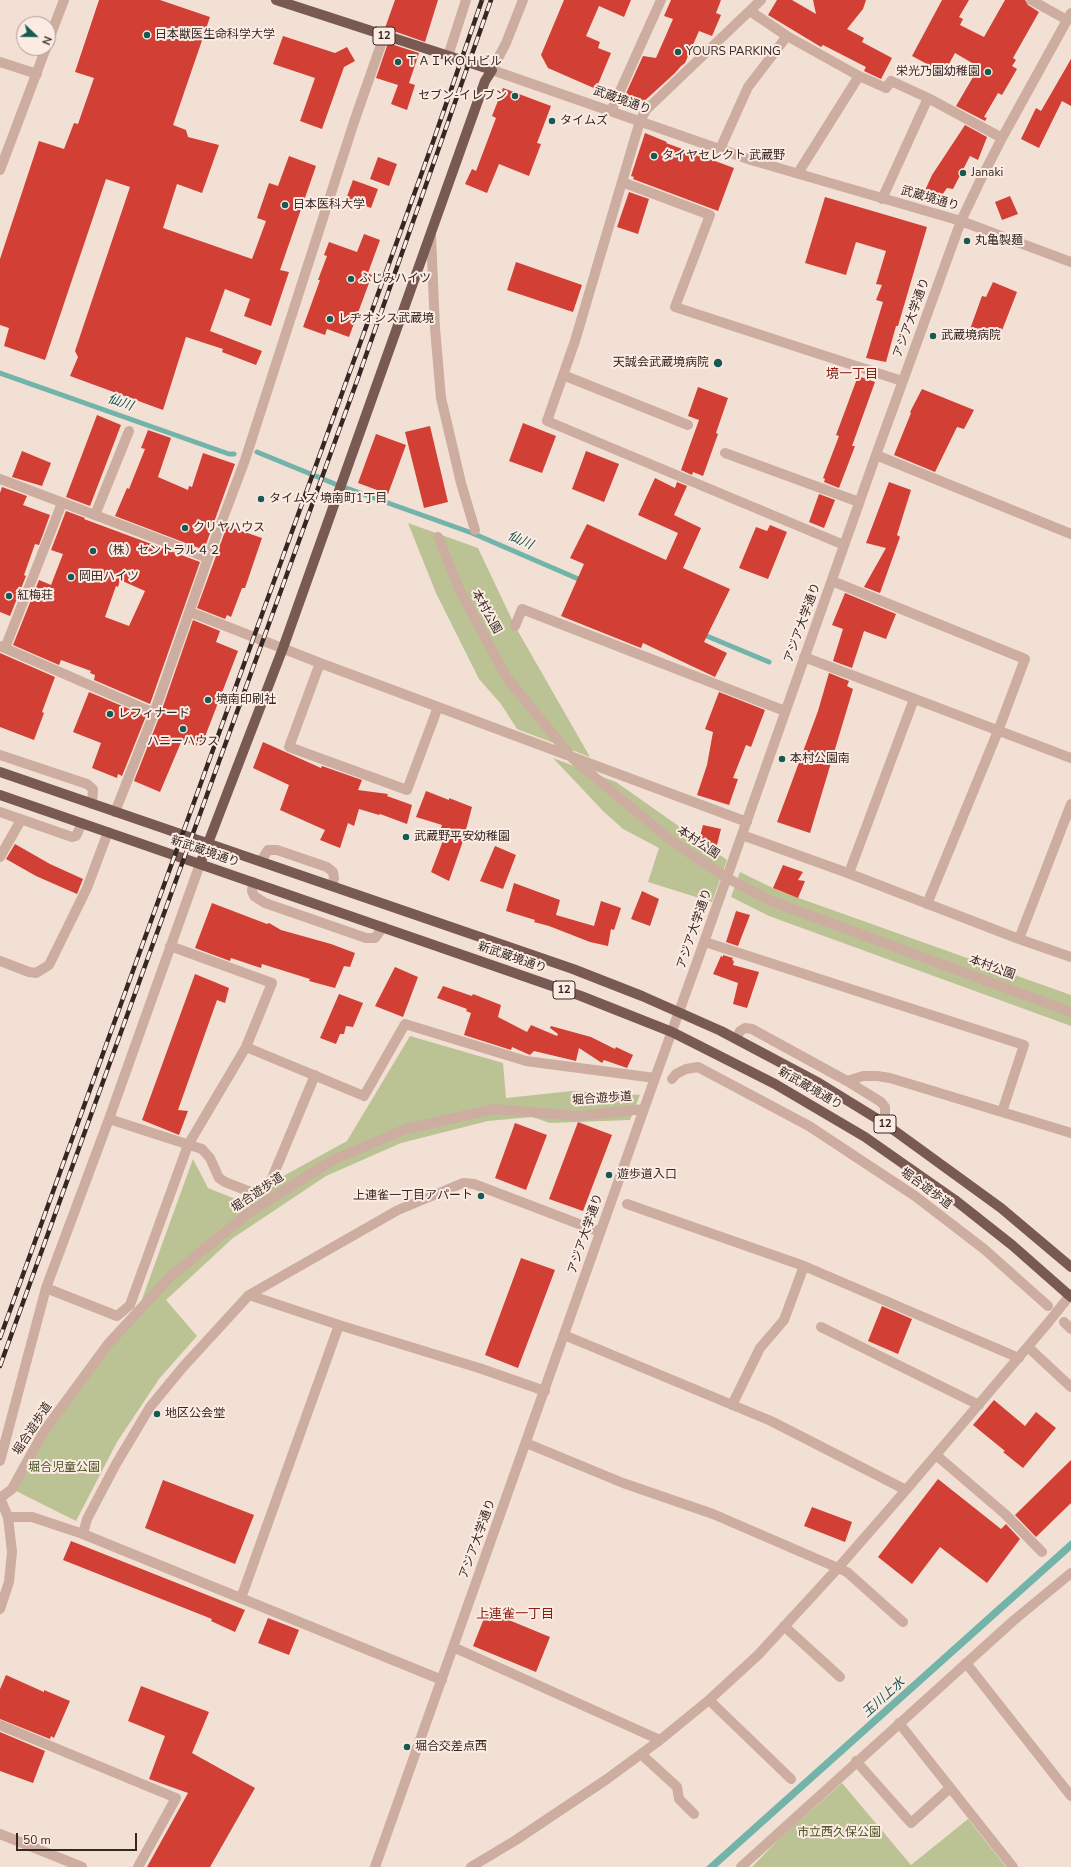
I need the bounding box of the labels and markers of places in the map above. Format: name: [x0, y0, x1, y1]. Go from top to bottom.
place label: 日本獣医生命科学大学: [155, 28, 275, 42]
marker: 日本獣医生命科学大学: [142, 30, 152, 40]
place label: YOURS PARKING: [686, 45, 781, 59]
marker: YOURS PARKING: [673, 47, 683, 57]
place label: ＴＡＩＫＯＨビル: [406, 55, 502, 69]
marker: ＴＡＩＫＯＨビル: [393, 57, 403, 67]
place label: 栄光乃園幼稚園: [896, 65, 980, 79]
marker: 栄光乃園幼稚園: [983, 67, 993, 77]
place label: セブン-イレブン: [418, 89, 507, 103]
marker: セブン-イレブン: [510, 91, 520, 101]
place label: タイムズ: [560, 114, 608, 128]
marker: タイムズ: [547, 116, 557, 126]
place label: タイヤセレクト 武蔵野: [662, 149, 785, 163]
marker: タイヤセレクト 武蔵野: [649, 151, 659, 161]
place label: Janaki: [971, 166, 1003, 180]
marker: Janaki: [958, 168, 968, 178]
place label: 日本医科大学: [293, 198, 365, 212]
marker: 日本医科大学: [280, 200, 290, 210]
place label: 丸亀製麺: [975, 234, 1023, 248]
marker: 丸亀製麺: [962, 236, 972, 246]
place label: ふじみハイツ: [359, 272, 431, 286]
marker: ふじみハイツ: [346, 274, 356, 284]
place label: レヂオンス武蔵境: [338, 312, 434, 326]
marker: レヂオンス武蔵境: [325, 314, 335, 324]
place label: 武蔵境病院: [941, 329, 1001, 343]
marker: 武蔵境病院: [928, 331, 938, 341]
place label: 天誠会武蔵境病院: [613, 356, 709, 370]
marker: 天誠会武蔵境病院: [712, 357, 724, 369]
place label: タイムズ 境南町1丁目: [269, 492, 387, 506]
marker: タイムズ 境南町1丁目: [256, 494, 266, 504]
place label: クリヤハウス: [193, 521, 265, 535]
marker: クリヤハウス: [180, 523, 190, 533]
place label: （株）セントラル４２: [101, 544, 221, 558]
marker: （株）セントラル４２: [88, 546, 98, 556]
place label: 岡田ハイツ: [79, 570, 139, 584]
marker: 岡田ハイツ: [66, 572, 76, 582]
place label: 紅梅荘: [17, 589, 53, 603]
marker: 紅梅荘: [4, 591, 14, 601]
place label: 境南印刷社: [216, 693, 276, 707]
marker: 境南印刷社: [203, 695, 213, 705]
place label: レフィナード: [118, 707, 190, 721]
marker: レフィナード: [105, 709, 115, 719]
marker: ハニーハウス: [178, 724, 188, 734]
place label: ハニーハウス: [147, 735, 219, 749]
place label: 本村公園南: [790, 752, 850, 766]
marker: 本村公園南: [777, 754, 787, 764]
place label: 武蔵野平安幼稚園: [414, 830, 510, 844]
marker: 武蔵野平安幼稚園: [401, 832, 411, 842]
place label: 遊歩道入口: [617, 1168, 677, 1182]
marker: 遊歩道入口: [604, 1170, 614, 1180]
place label: 上連雀一丁目アパート: [353, 1189, 473, 1203]
marker: 上連雀一丁目アパート: [476, 1191, 486, 1201]
place label: 地区公会堂: [165, 1407, 225, 1421]
marker: 地区公会堂: [152, 1409, 162, 1419]
place label: 堀合交差点西: [415, 1740, 487, 1754]
marker: 堀合交差点西: [402, 1742, 412, 1752]

